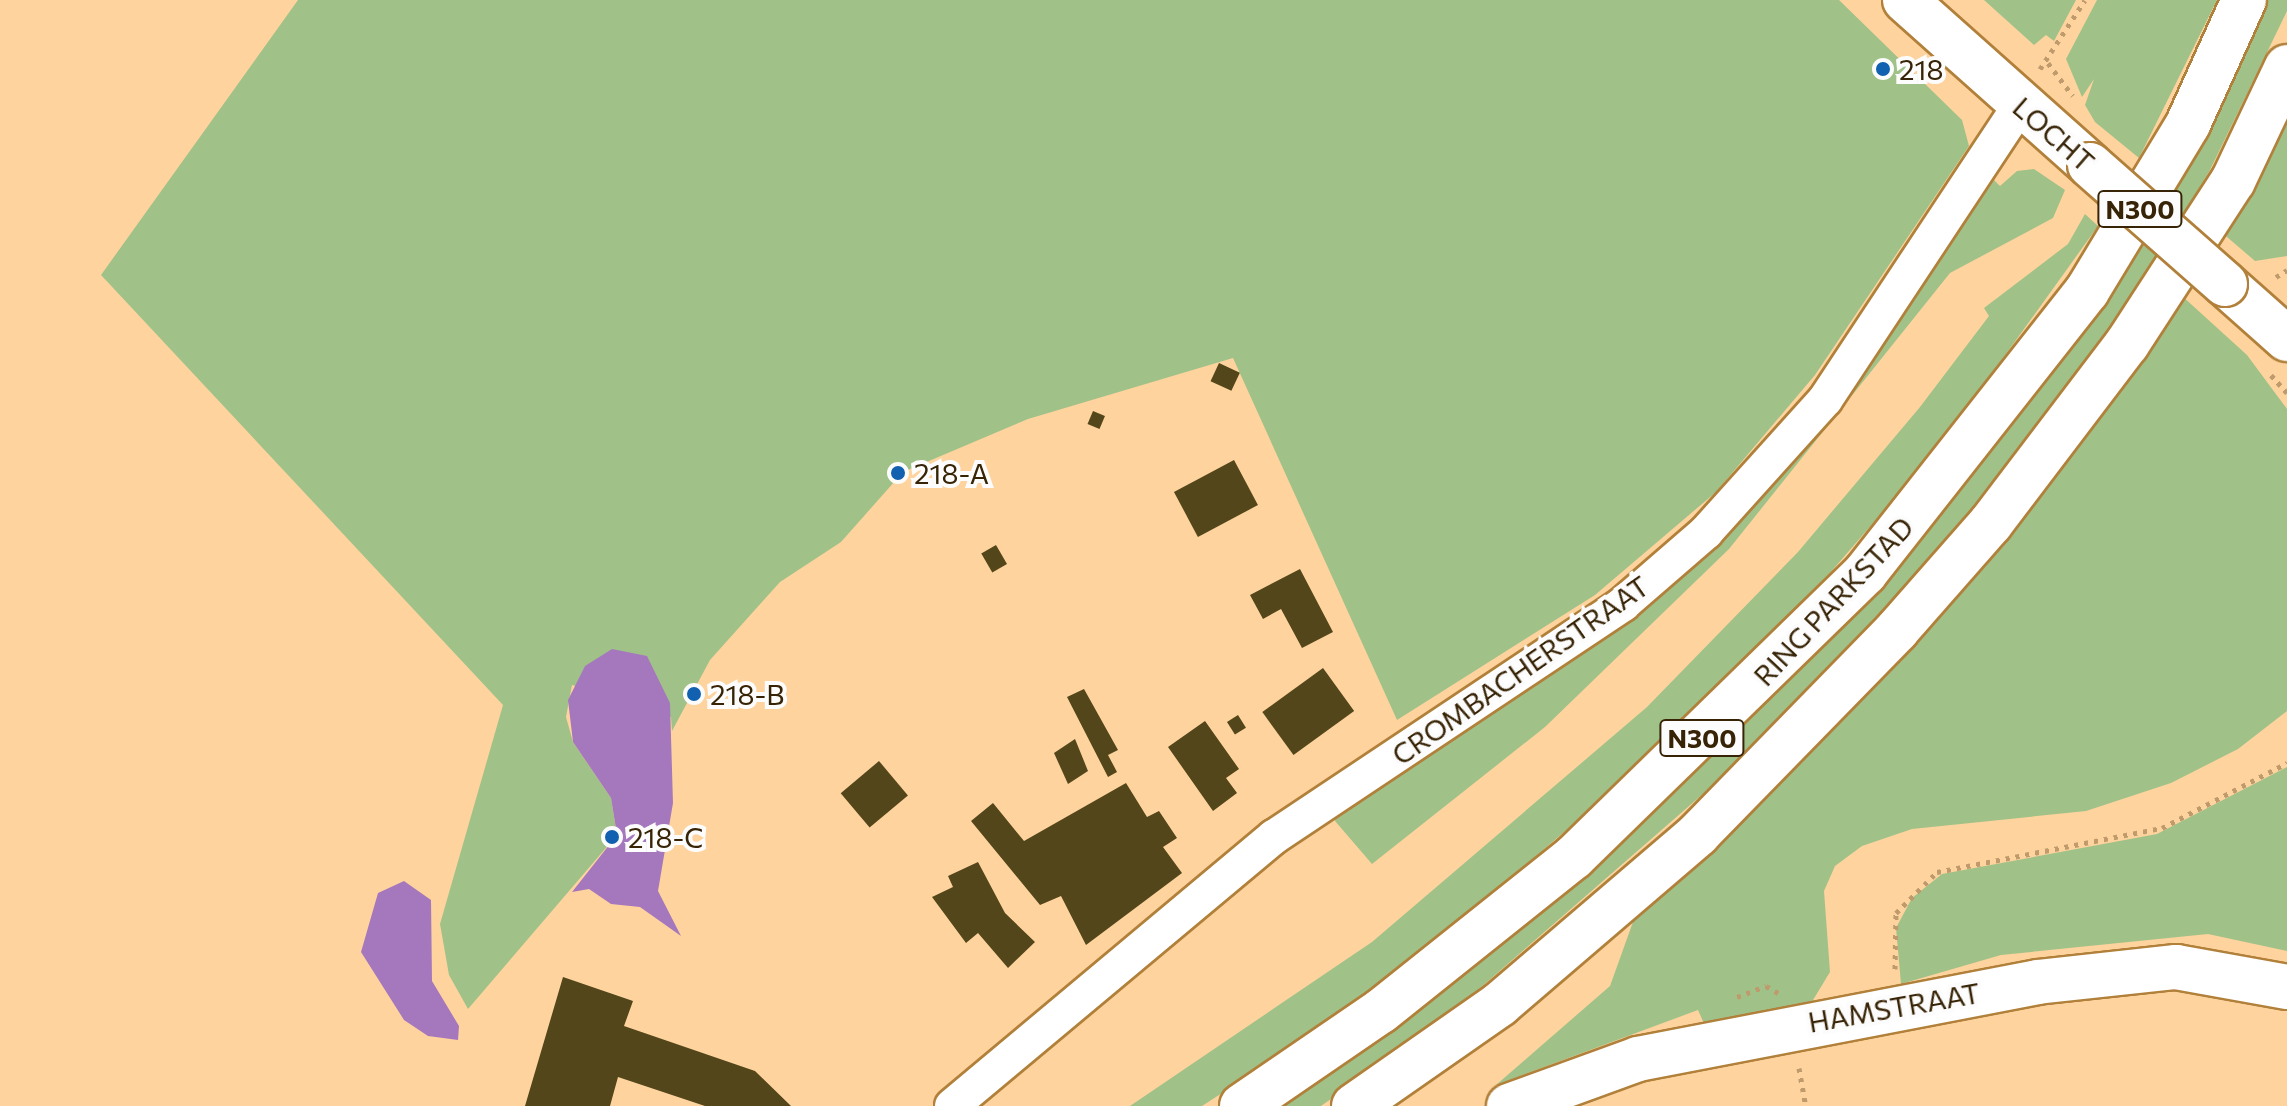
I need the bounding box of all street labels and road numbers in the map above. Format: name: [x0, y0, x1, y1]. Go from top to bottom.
street label: LOCHT: [2007, 90, 2101, 178]
road number: N300: [2096, 187, 2184, 231]
street label: RING PARKSTAD: [1746, 510, 1920, 692]
street label: CROMBACHERSTRAAT: [1385, 569, 1655, 771]
road number: N300: [1658, 716, 1746, 760]
street label: HAMSTRAAT: [1805, 975, 1983, 1039]

